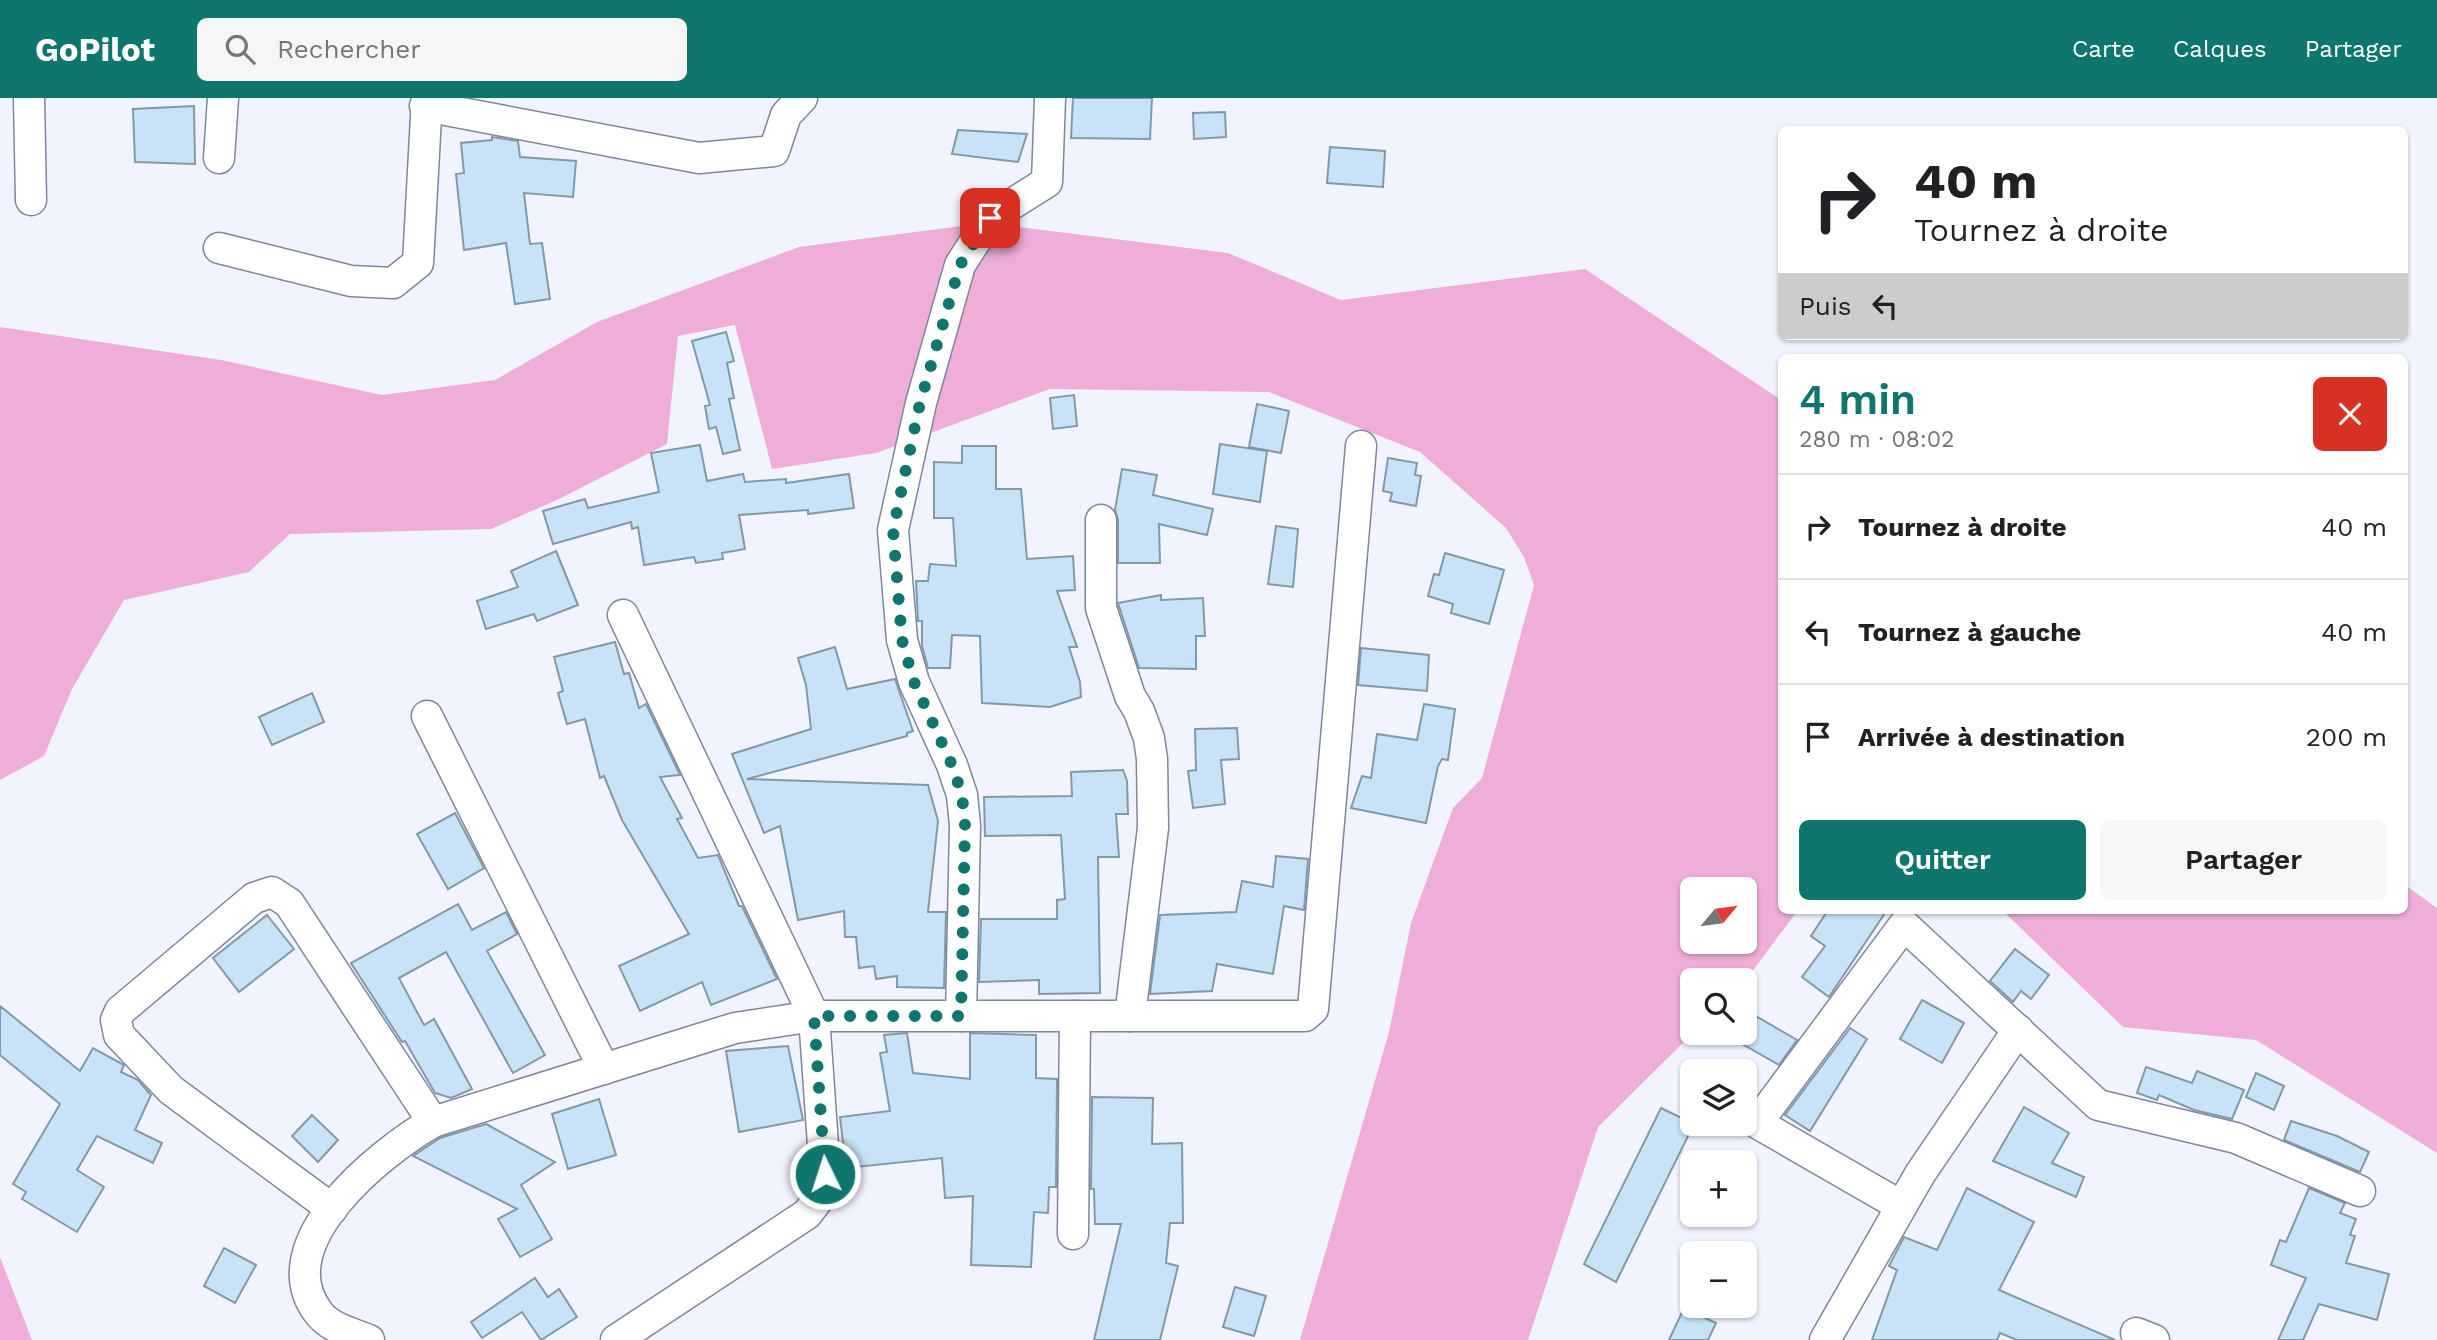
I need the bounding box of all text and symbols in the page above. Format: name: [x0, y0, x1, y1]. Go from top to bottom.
search box: [197, 18, 687, 81]
text: GoPilot: [35, 30, 155, 69]
icon: search: [221, 30, 259, 68]
text: Rechercher: [277, 34, 421, 64]
text: Carte: [2072, 35, 2135, 63]
text: Calques: [2173, 35, 2267, 63]
text: Partager: [2305, 35, 2402, 63]
text: 40 m: [1914, 152, 2037, 210]
icon: right: [1799, 154, 1890, 245]
pin: [960, 188, 1020, 248]
icon: arrive: [971, 199, 1009, 237]
text: Tournez à droite: [1914, 211, 2169, 249]
icon: left: [1866, 287, 1904, 325]
text: Puis: [1799, 291, 1852, 321]
text: 4 min: [1799, 375, 1916, 424]
button: close: [2313, 377, 2387, 451]
text: 280 m · 08:02: [1799, 426, 1955, 453]
icon: right: [1799, 508, 1837, 546]
text: Tournez à droite: [1858, 512, 2067, 542]
text: 40 m: [2321, 512, 2387, 542]
icon: left: [1799, 613, 1837, 651]
text: Tournez à gauche: [1858, 617, 2081, 647]
text: 40 m: [2321, 617, 2387, 647]
icon: arrive: [1799, 718, 1837, 756]
text: Arrivée à destination: [1858, 722, 2125, 752]
text: 200 m: [2306, 722, 2387, 752]
button: Quitter: [1799, 820, 2086, 900]
button: Partager: [2100, 820, 2387, 900]
north arrow: [1680, 877, 1757, 954]
map controls: [1680, 877, 1757, 1318]
button: search: [1680, 968, 1757, 1045]
button: layers: [1680, 1059, 1757, 1136]
position arrow: [788, 1137, 862, 1211]
button: +: [1680, 1150, 1757, 1227]
button: −: [1680, 1241, 1757, 1318]

